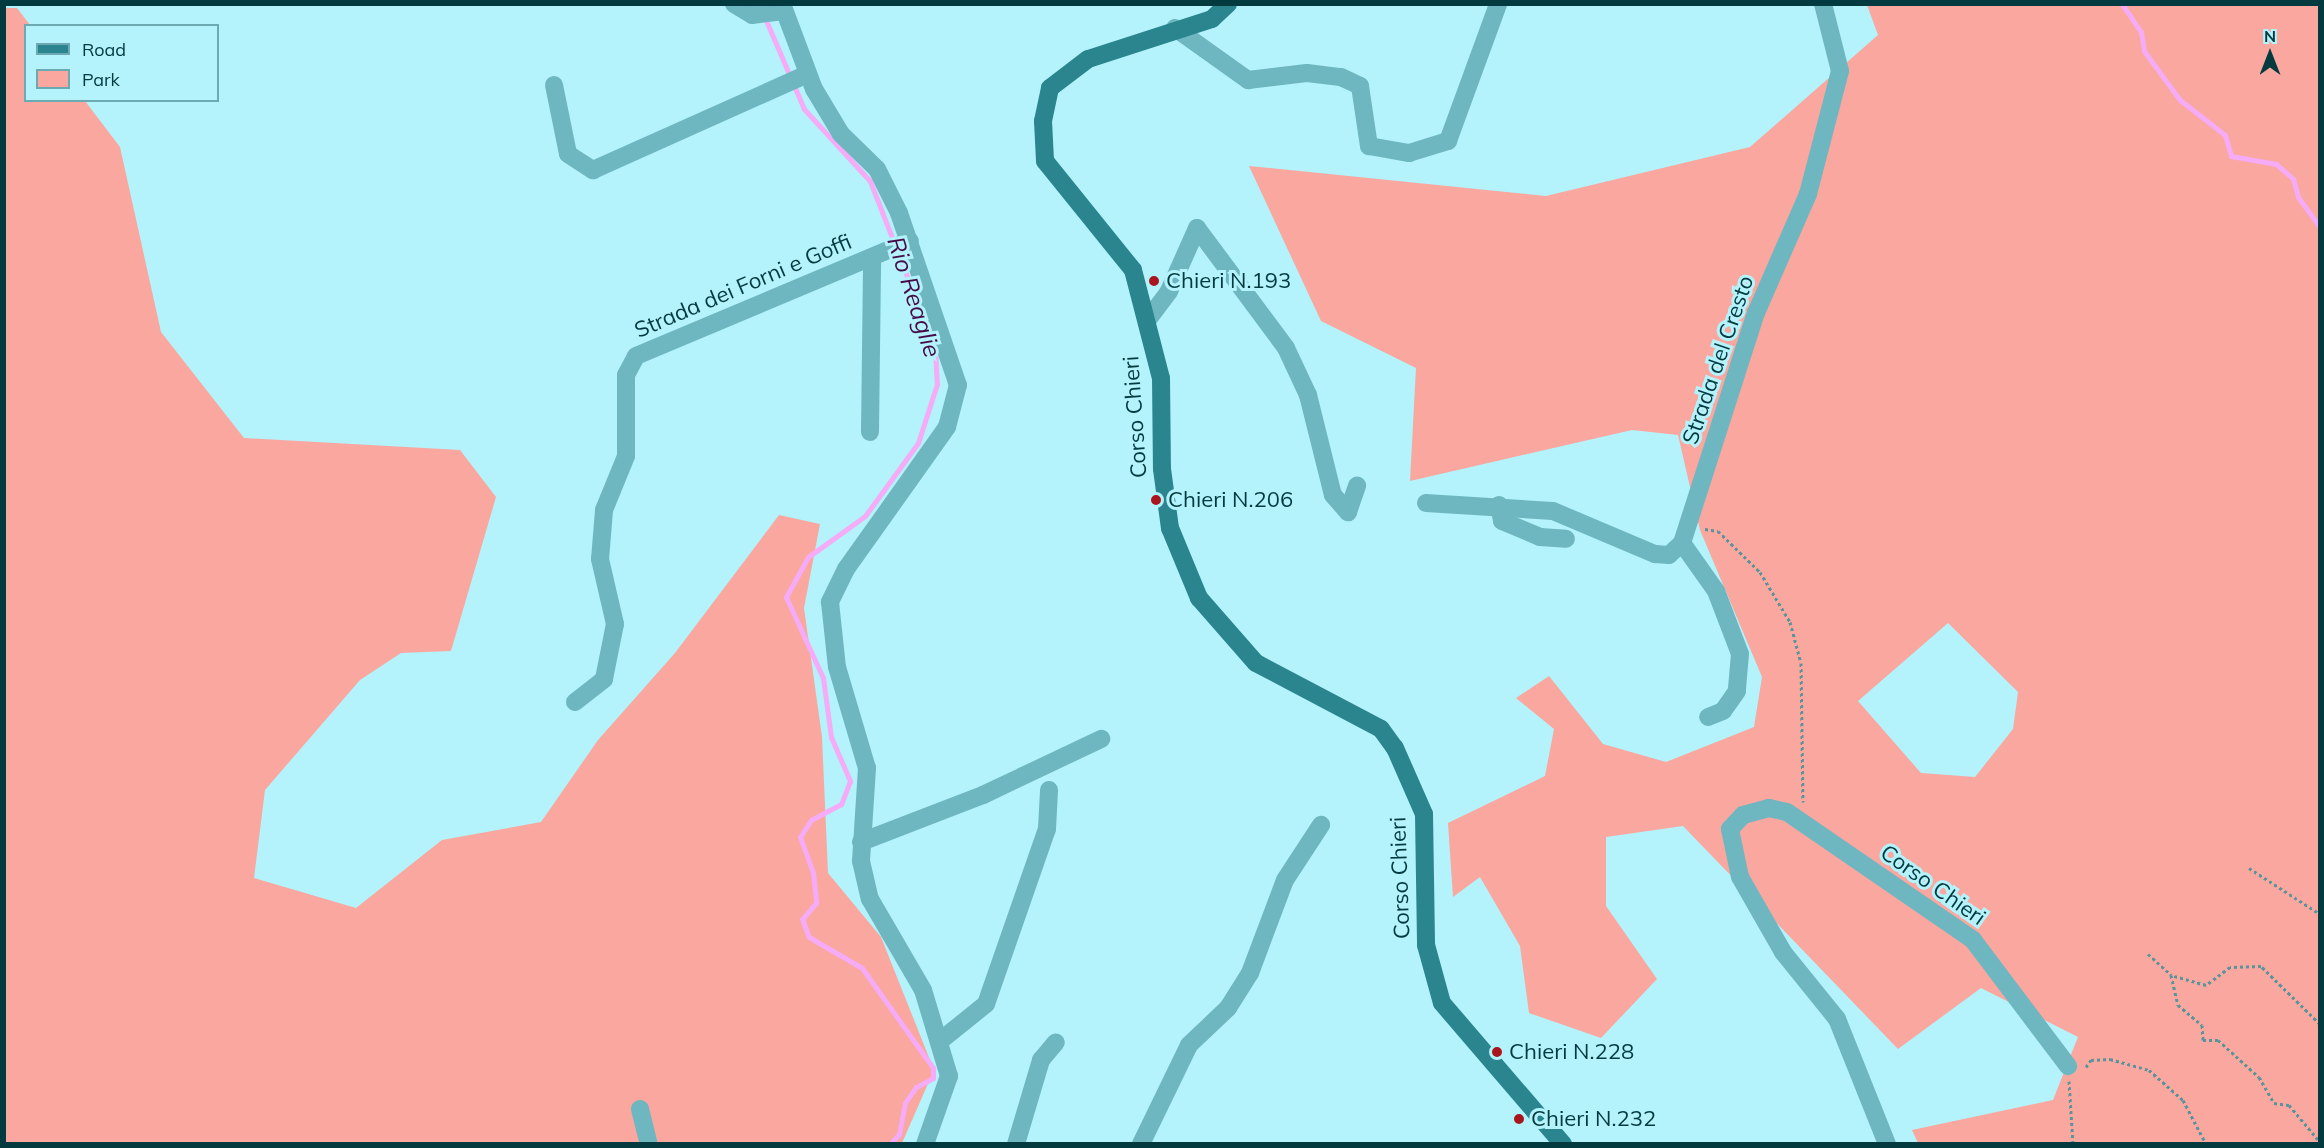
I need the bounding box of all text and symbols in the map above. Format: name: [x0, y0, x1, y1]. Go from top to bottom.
legend: [24, 24, 219, 102]
north arrow: [2240, 24, 2300, 84]
text: N: [2264, 26, 2276, 46]
text: Road: [82, 38, 126, 61]
text: Park: [82, 68, 120, 91]
street label: Strada dei Forni e Goffi: [631, 228, 855, 344]
water label: Rio Reaglie: [881, 233, 947, 361]
place label: Chieri N.193: [1166, 268, 1291, 294]
street label: Strada del Cresto: [1677, 272, 1759, 448]
marker: Chieri N.193: [1147, 274, 1161, 288]
street label: Corso Chieri: [1118, 355, 1152, 479]
place label: Chieri N.206: [1168, 487, 1293, 513]
marker: Chieri N.206: [1149, 493, 1163, 507]
street label: Corso Chieri: [1385, 816, 1415, 940]
street label: Corso Chieri: [1875, 839, 1991, 931]
place label: Chieri N.228: [1509, 1039, 1634, 1065]
marker: Chieri N.228: [1490, 1045, 1504, 1059]
place label: Chieri N.232: [1531, 1106, 1656, 1132]
marker: Chieri N.232: [1512, 1112, 1526, 1126]

